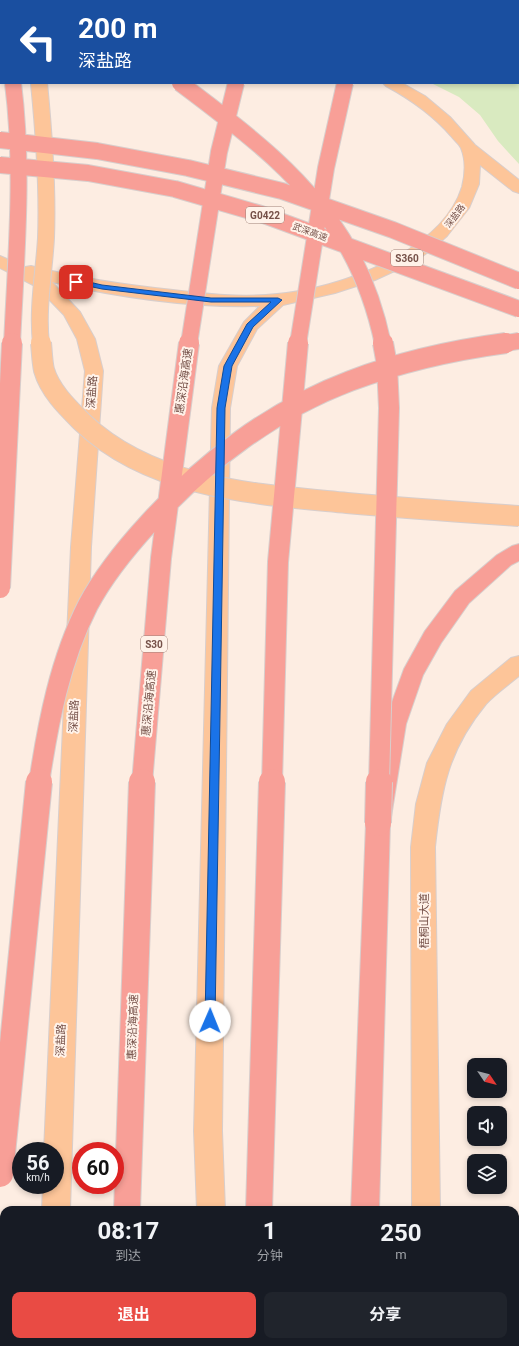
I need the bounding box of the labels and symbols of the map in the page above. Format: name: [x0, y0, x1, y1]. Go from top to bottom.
street label: 深盐路: [442, 202, 467, 230]
road number: G0422: [246, 207, 284, 223]
street label: 武深高速: [291, 221, 329, 243]
road number: S360: [391, 250, 423, 266]
pin: [59, 265, 93, 299]
street label: 惠深沿海高速: [173, 347, 195, 415]
street label: 深盐路: [84, 375, 100, 409]
road number: S30: [141, 636, 167, 652]
street label: 惠深沿海高速: [140, 670, 158, 736]
street label: 深盐路: [67, 699, 81, 733]
street label: 梧桐山大道: [418, 894, 431, 949]
street label: 惠深沿海高速: [125, 994, 141, 1060]
position arrow: [189, 1000, 231, 1042]
street label: 深盐路: [54, 1023, 68, 1057]
north arrow: [467, 1058, 507, 1098]
speed limit sign: 60: [72, 1142, 124, 1194]

